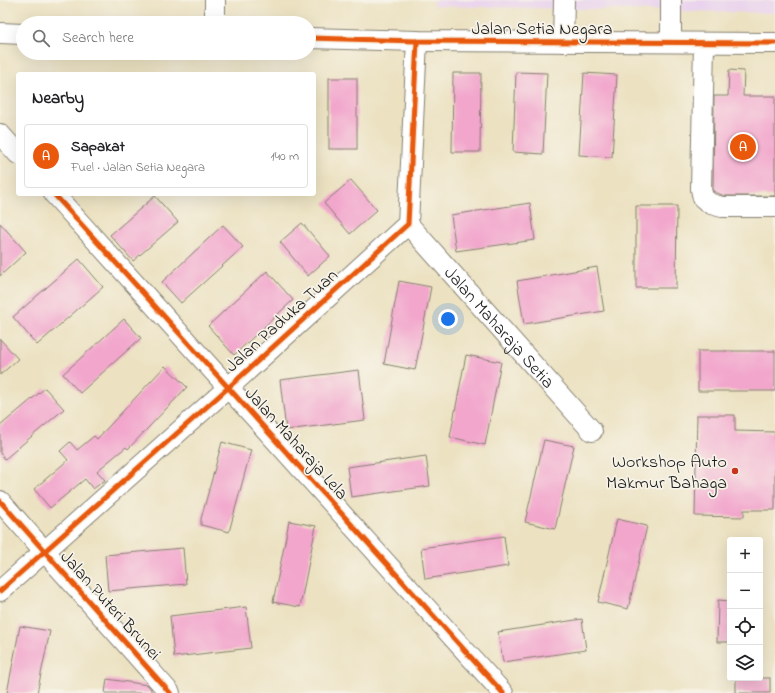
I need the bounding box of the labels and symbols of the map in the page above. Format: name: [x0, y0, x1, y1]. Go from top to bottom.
street label: Jalan Setia Negara: [471, 17, 613, 44]
pin: A: [730, 132, 756, 162]
street label: Jalan Maharaja Setia: [437, 262, 560, 395]
street label: Jalan Paduka Tuan: [220, 263, 345, 379]
your location: [438, 309, 458, 329]
street label: Jalan Maharaja Lela: [238, 382, 353, 507]
place label: Workshop Auto Makmur Bahaga: [606, 450, 727, 498]
marker: Workshop Auto Makmur Bahaga: [730, 466, 740, 476]
street label: Jalan Puteri Brunei: [53, 546, 166, 667]

